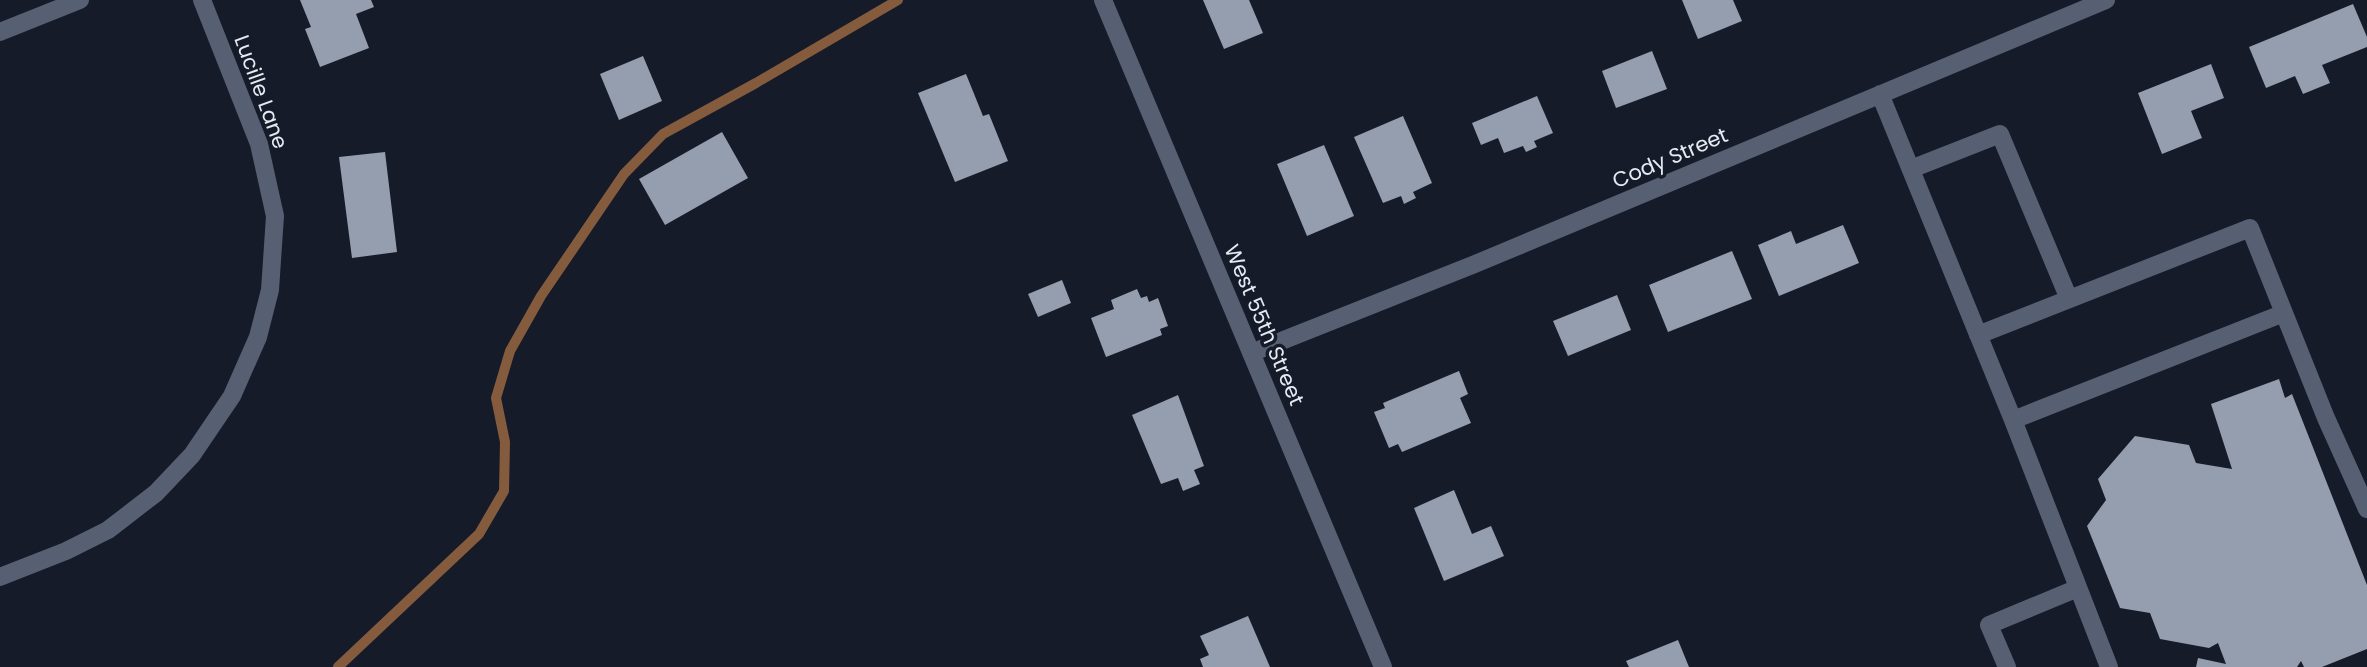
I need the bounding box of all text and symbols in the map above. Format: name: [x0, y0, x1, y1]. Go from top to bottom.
street label: Lucille Lane: [227, 31, 295, 153]
street label: Cody Street: [1608, 120, 1732, 195]
street label: West 55th Street: [1217, 240, 1311, 410]

